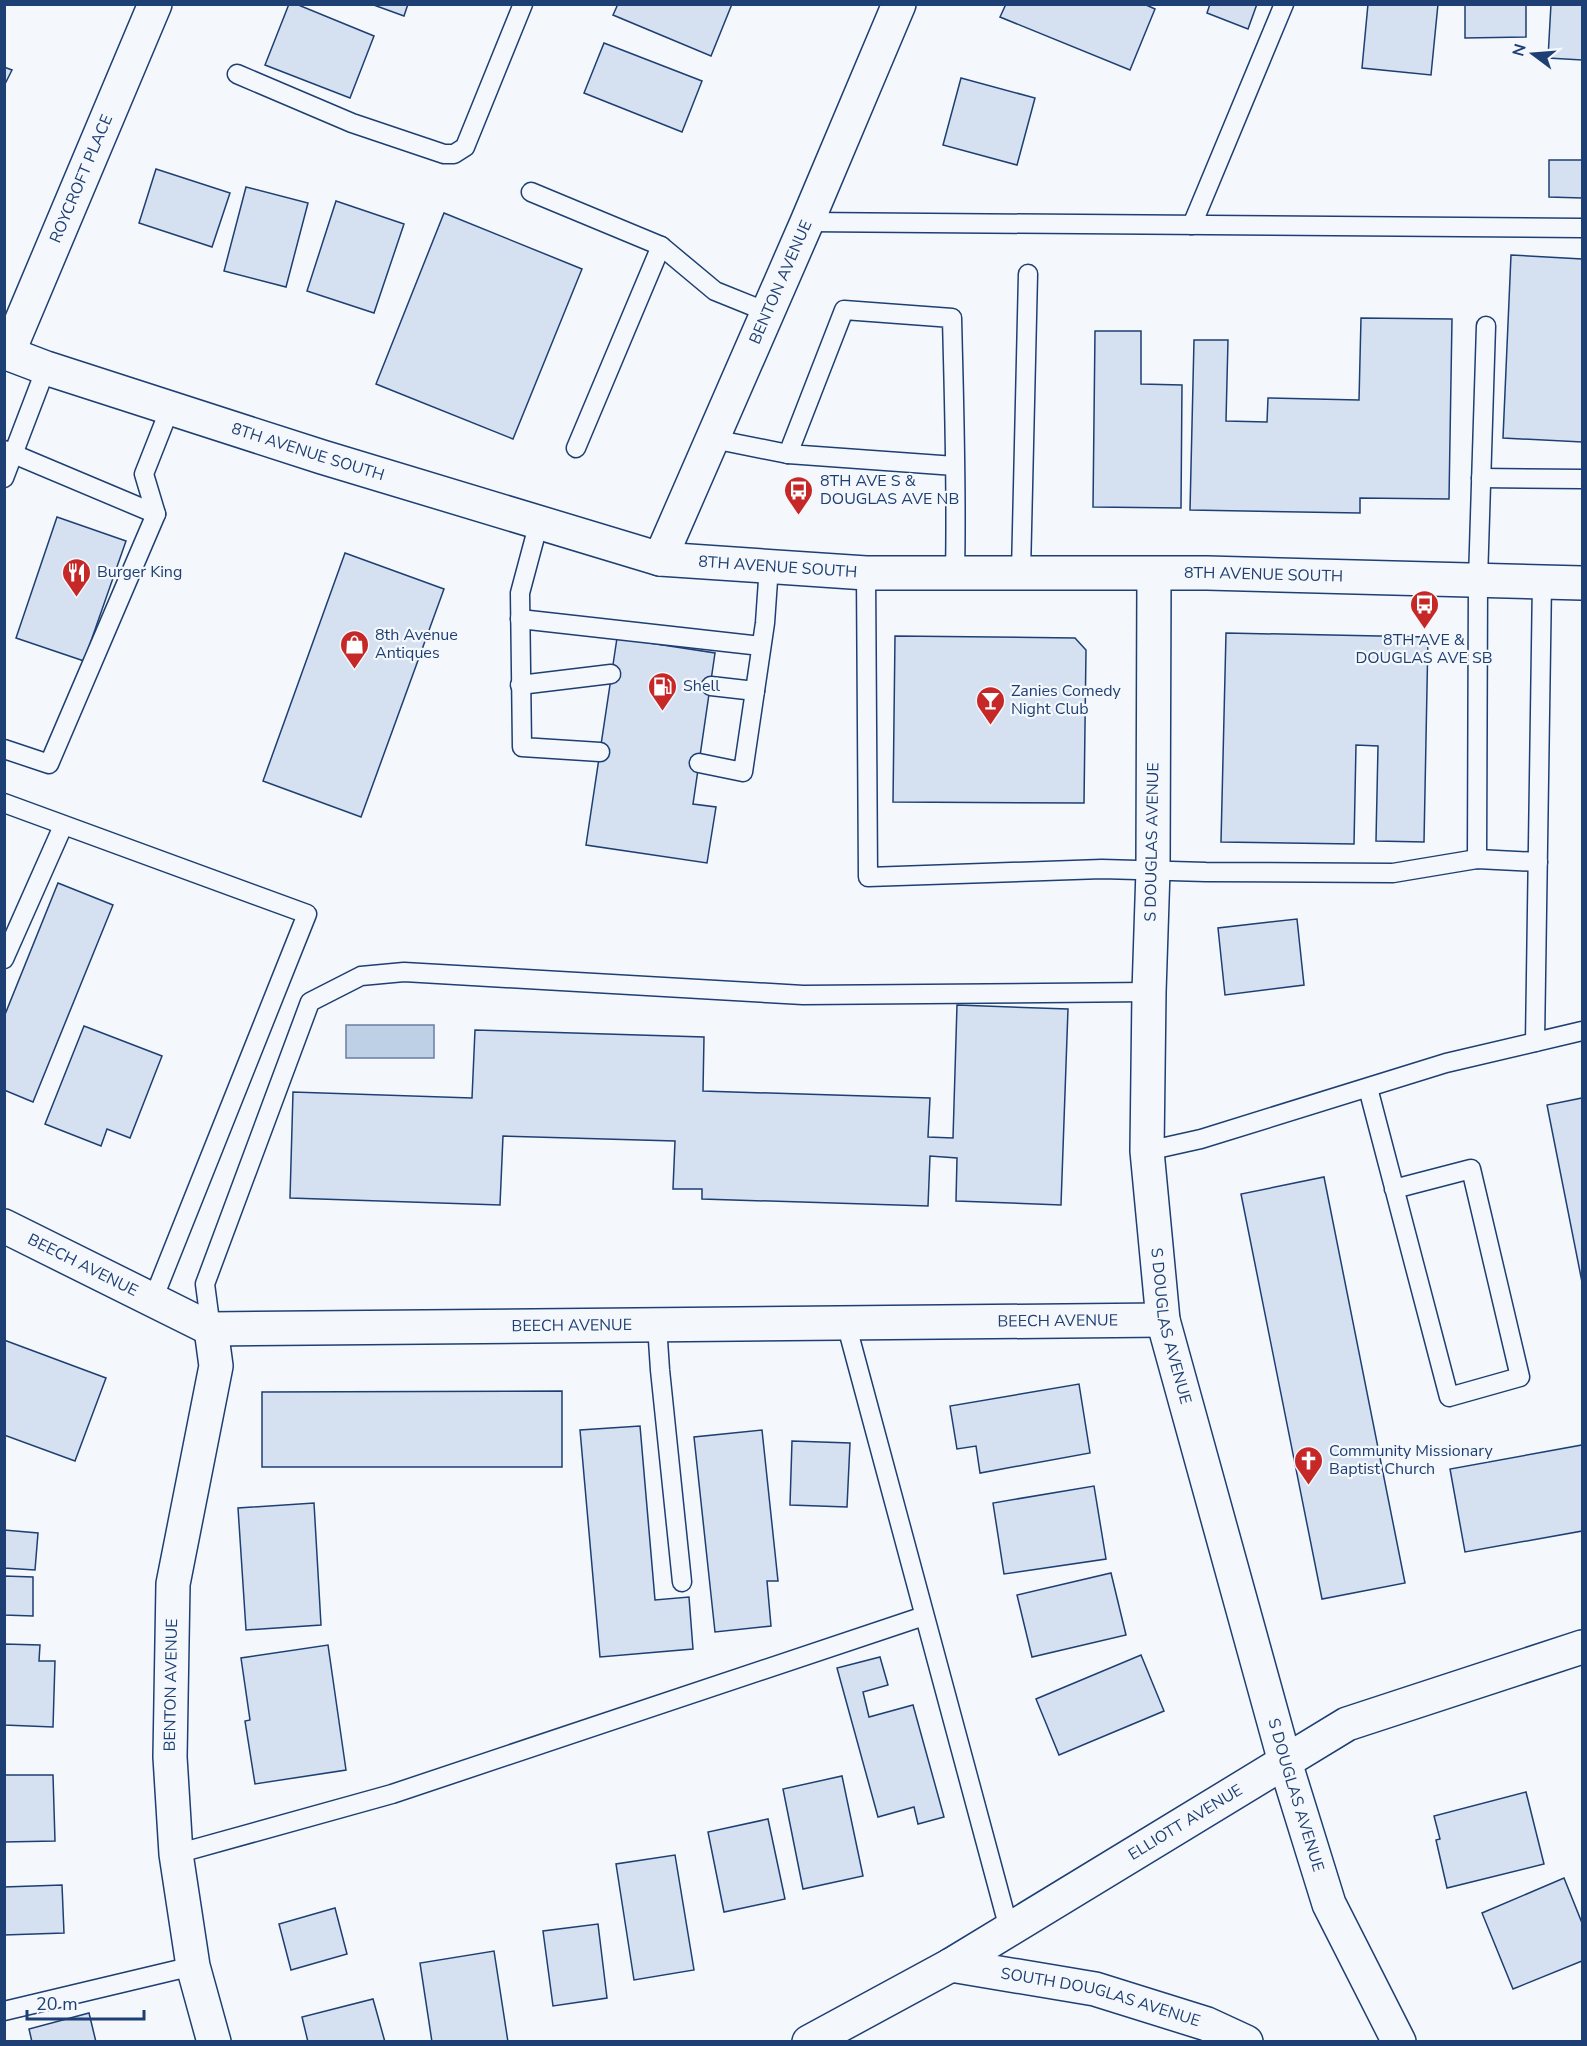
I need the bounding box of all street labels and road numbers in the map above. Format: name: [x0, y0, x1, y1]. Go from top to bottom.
street label: ROYCROFT PLACE: [45, 111, 118, 246]
street label: BENTON AVENUE: [744, 217, 817, 348]
street label: 8TH AVENUE SOUTH: [229, 418, 387, 486]
street label: 8TH AVENUE SOUTH: [698, 551, 858, 583]
street label: 8TH AVENUE SOUTH: [1184, 562, 1343, 588]
street label: S DOUGLAS AVENUE: [1140, 762, 1164, 922]
street label: BEECH AVENUE: [24, 1229, 142, 1302]
street label: S DOUGLAS AVENUE: [1145, 1247, 1197, 1407]
street label: BEECH AVENUE: [997, 1309, 1118, 1333]
street label: BEECH AVENUE: [511, 1314, 632, 1337]
street label: BENTON AVENUE: [159, 1618, 183, 1752]
street label: S DOUGLAS AVENUE: [1262, 1716, 1329, 1874]
street label: ELLIOTT AVENUE: [1124, 1779, 1247, 1865]
street label: SOUTH DOUGLAS AVENUE: [999, 1962, 1203, 2032]

